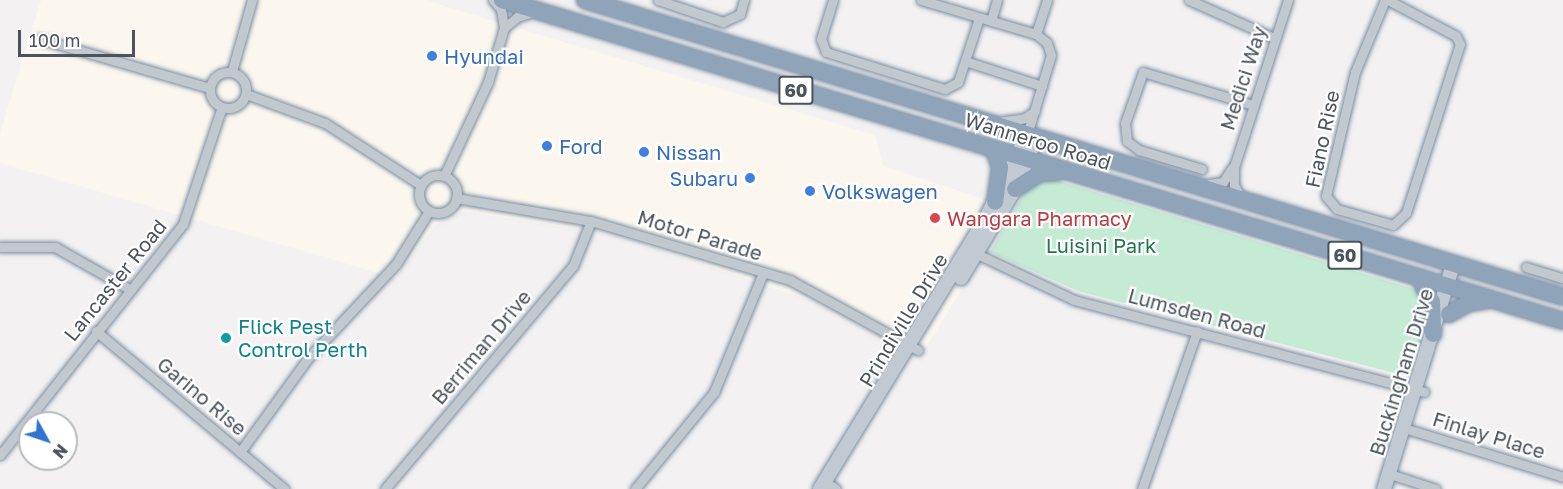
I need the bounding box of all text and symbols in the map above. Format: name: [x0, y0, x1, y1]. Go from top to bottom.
scale bar: [21, 18, 138, 56]
street label: Medici Way: [1215, 23, 1271, 133]
text: 100 m: [29, 29, 80, 51]
place label: Hyundai: [444, 44, 524, 68]
marker: Hyundai: [425, 49, 439, 63]
road number: 60: [778, 75, 814, 105]
street label: Fiano Rise: [1300, 88, 1344, 190]
street label: Wanneroo Road: [962, 107, 1114, 175]
place label: Ford: [559, 134, 603, 158]
marker: Ford: [540, 139, 554, 153]
place label: Nissan: [656, 140, 721, 164]
marker: Nissan: [637, 145, 651, 159]
place label: Subaru: [670, 166, 738, 190]
marker: Subaru: [743, 171, 757, 185]
place label: Volkswagen: [822, 179, 938, 203]
marker: Volkswagen: [803, 184, 817, 198]
street label: Motor Parade: [635, 205, 765, 265]
place label: Wangara Pharmacy: [947, 206, 1132, 230]
marker: Wangara Pharmacy: [928, 211, 942, 225]
street label: Lancaster Road: [59, 214, 171, 346]
park label: Luisini Park: [1046, 233, 1156, 257]
road number: 60: [1327, 240, 1363, 270]
street label: Prindiville Drive: [854, 249, 952, 391]
street label: Lumsden Road: [1126, 283, 1268, 343]
street label: Berriman Drive: [426, 285, 536, 409]
street label: Buckingham Drive: [1364, 286, 1438, 458]
place label: Flick Pest Control Perth: [238, 314, 368, 361]
marker: Flick Pest Control Perth: [219, 331, 233, 345]
street label: Garino Rise: [153, 352, 251, 440]
street label: Finlay Place: [1430, 407, 1548, 463]
north arrow: [18, 411, 78, 471]
text: N: [49, 440, 72, 462]

